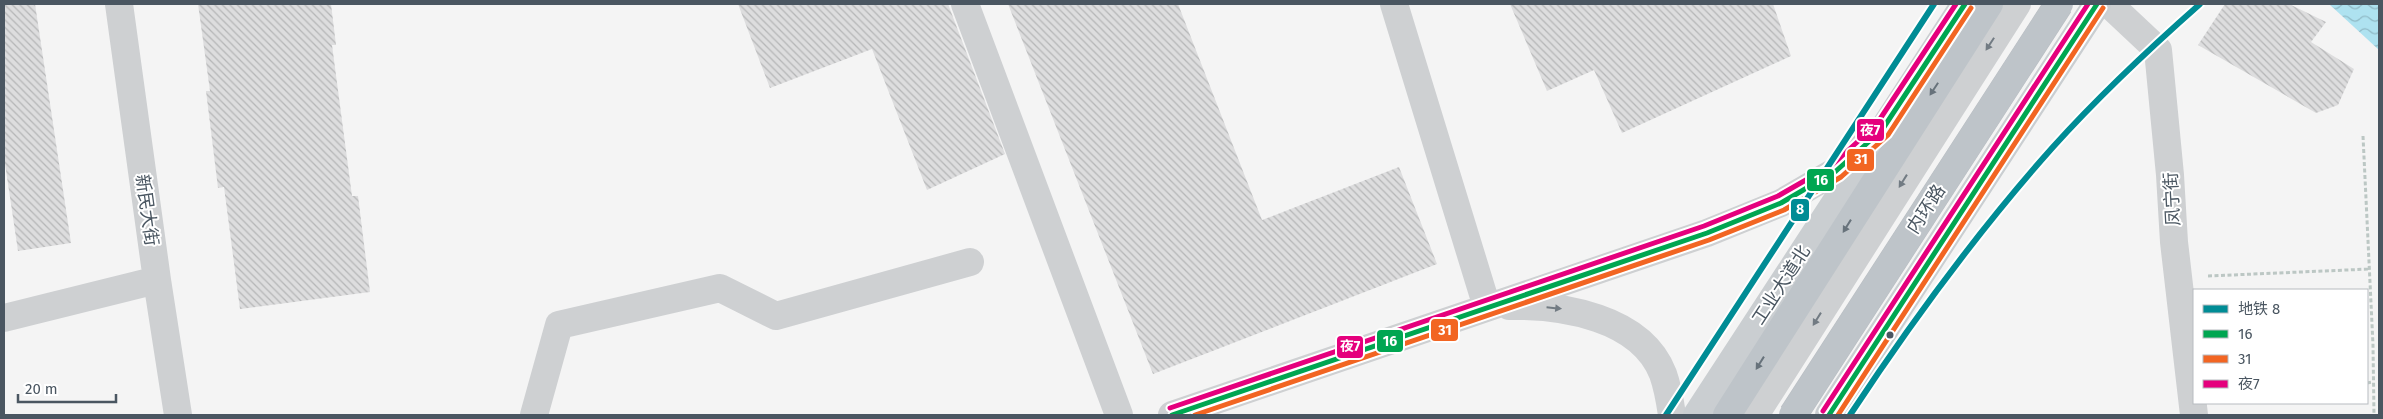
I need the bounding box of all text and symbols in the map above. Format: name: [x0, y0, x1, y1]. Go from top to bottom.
one-way arrow: [1986, 38, 1995, 51]
one-way arrow: [1930, 82, 1939, 96]
line badge: 夜7: [1856, 118, 1885, 142]
text: 夜7: [1860, 122, 1881, 139]
line badge: 31: [1846, 148, 1875, 172]
text: 31: [1853, 151, 1868, 168]
line badge: 16: [1806, 168, 1835, 192]
street label: 凤宁街: [2160, 171, 2184, 227]
text: 16: [1814, 172, 1828, 189]
street label: 新民大街: [131, 173, 163, 247]
one-way arrow: [1898, 175, 1908, 188]
street label: 内环路: [1902, 180, 1950, 238]
line badge: 8: [1790, 198, 1810, 222]
text: 8: [1796, 201, 1804, 218]
one-way arrow: [1842, 219, 1852, 233]
street label: 工业大道北: [1747, 241, 1815, 329]
legend: [2193, 289, 2368, 404]
text: 地铁 8: [2238, 300, 2280, 318]
one-way arrow: [1546, 304, 1562, 312]
one-way arrow: [1812, 313, 1821, 326]
line badge: 31: [1430, 318, 1459, 342]
text: 31: [1437, 322, 1452, 339]
text: 16: [2238, 325, 2253, 343]
line badge: 16: [1376, 329, 1404, 353]
unlabelled marker: [1885, 330, 1895, 340]
text: 16: [1383, 333, 1397, 350]
line badge: 夜7: [1336, 335, 1364, 359]
text: 夜7: [1340, 338, 1361, 355]
text: 31: [2238, 350, 2252, 368]
one-way arrow: [1755, 357, 1765, 370]
scale bar: [18, 372, 115, 404]
text: 夜7: [2238, 375, 2260, 393]
text: 20 m: [25, 380, 58, 398]

